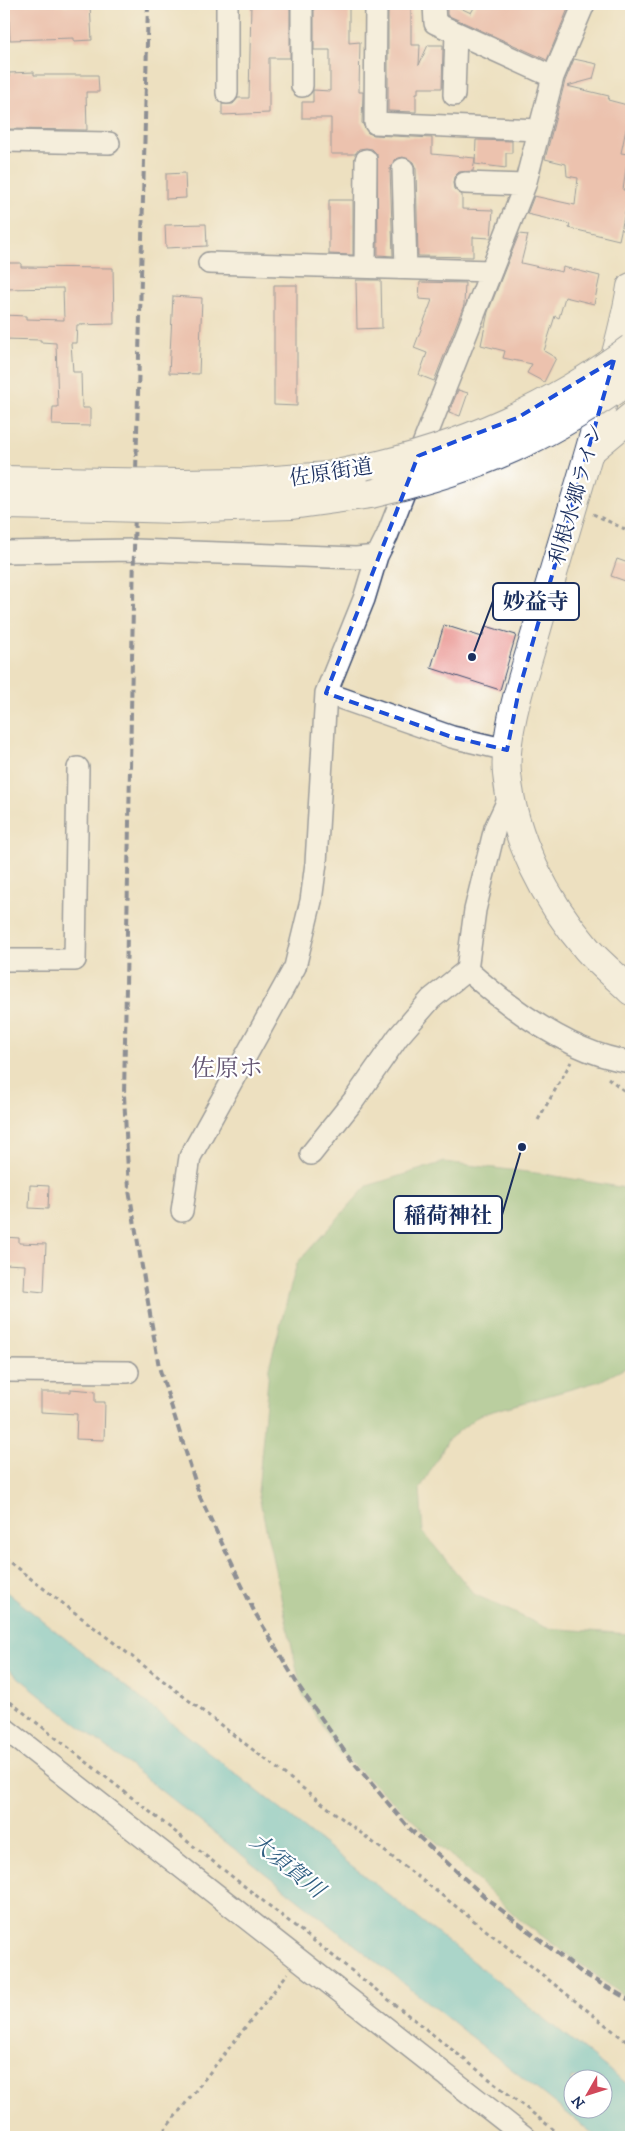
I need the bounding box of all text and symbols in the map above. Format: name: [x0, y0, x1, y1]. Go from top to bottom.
street label: 利根水郷ライン: [544, 420, 610, 568]
street label: 佐原街道: [288, 454, 375, 492]
callout: 妙益寺: [493, 583, 579, 620]
text: 妙益寺: [503, 589, 569, 616]
district label: 佐原ホ: [191, 1054, 263, 1084]
callout: 稲荷神社: [394, 1196, 502, 1233]
text: 稲荷神社: [404, 1203, 492, 1230]
water label: 大須賀川: [244, 1828, 331, 1906]
north arrow: [562, 2068, 612, 2118]
text: N: [568, 2091, 589, 2112]

